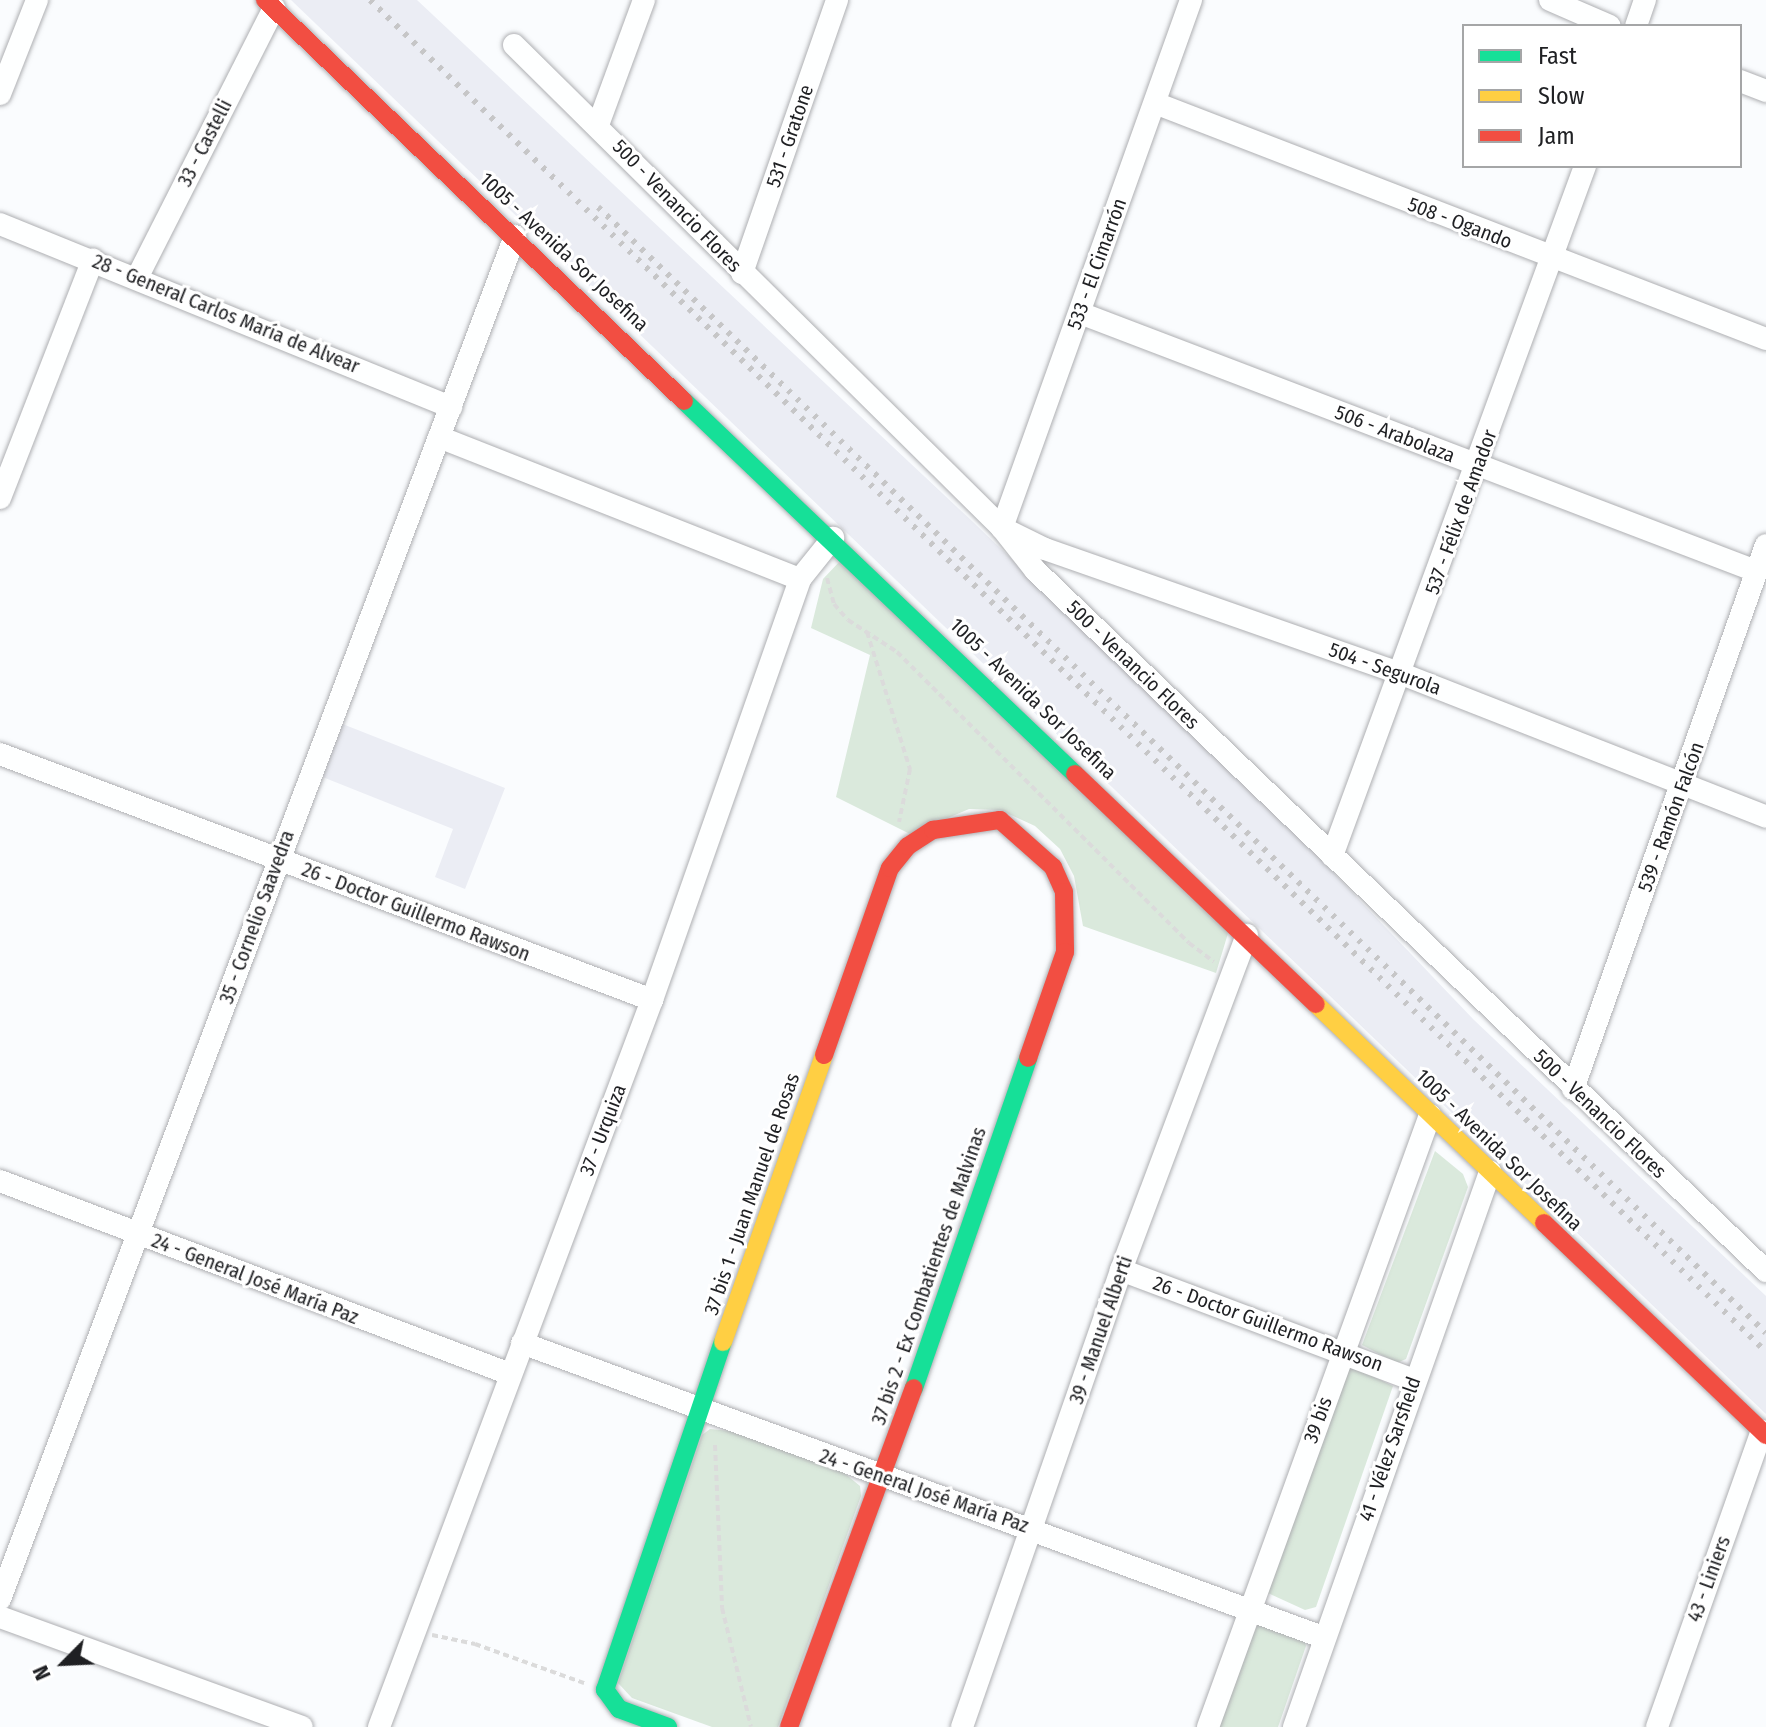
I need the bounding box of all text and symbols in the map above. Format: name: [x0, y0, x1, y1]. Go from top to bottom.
legend: [1462, 24, 1742, 168]
text: Fast: [1538, 42, 1577, 70]
street label: 531 - Gratone: [761, 82, 819, 190]
text: Slow: [1538, 82, 1584, 110]
street label: 33 - Castelli: [173, 95, 237, 191]
text: Jam: [1538, 122, 1575, 150]
street label: 500 - Venancio Flores: [608, 135, 746, 277]
street label: 1005 - Avenida Sor Josefina: [475, 168, 653, 336]
street label: 508 - Ogando: [1405, 192, 1515, 254]
street label: 533 - El Cimarrón: [1062, 195, 1132, 333]
street label: 28 - General Carlos María de Alvear: [89, 249, 363, 379]
street label: 506 - Arabolaza: [1332, 400, 1458, 468]
street label: 537 - Félix de Amador: [1420, 426, 1502, 598]
street label: 500 - Venancio Flores: [1062, 596, 1204, 734]
street label: 1005 - Avenida Sor Josefina: [945, 613, 1121, 785]
street label: 504 - Segurola: [1326, 638, 1444, 700]
street label: 539 - Ramón Falcón: [1633, 739, 1709, 895]
street label: 35 - Cornelio Saavedra: [214, 827, 300, 1007]
street label: 26 - Doctor Guillermo Rawson: [298, 857, 534, 967]
street label: 500 - Venancio Flores: [1529, 1045, 1671, 1183]
street label: 1005 - Avenida Sor Josefina: [1411, 1064, 1587, 1236]
street label: 37 bis 1 - Juan Manuel de Rosas: [699, 1070, 805, 1318]
street label: 37 - Urquiza: [575, 1081, 631, 1179]
street label: 37 bis 2 - Ex Combatientes de Malvinas: [867, 1124, 991, 1428]
street label: 24 - General José María Paz: [148, 1228, 362, 1330]
street label: 39 - Manuel Alberti: [1064, 1253, 1138, 1407]
street label: 26 - Doctor Guillermo Rawson: [1150, 1271, 1386, 1377]
street label: 41 - Vélez Sarsfield: [1354, 1373, 1426, 1525]
street label: 39 bis: [1299, 1394, 1337, 1446]
street label: 24 - General José María Paz: [816, 1444, 1032, 1538]
street label: 43 - Liniers: [1682, 1533, 1736, 1625]
north arrow: [24, 1623, 104, 1703]
text: N: [27, 1661, 57, 1684]

